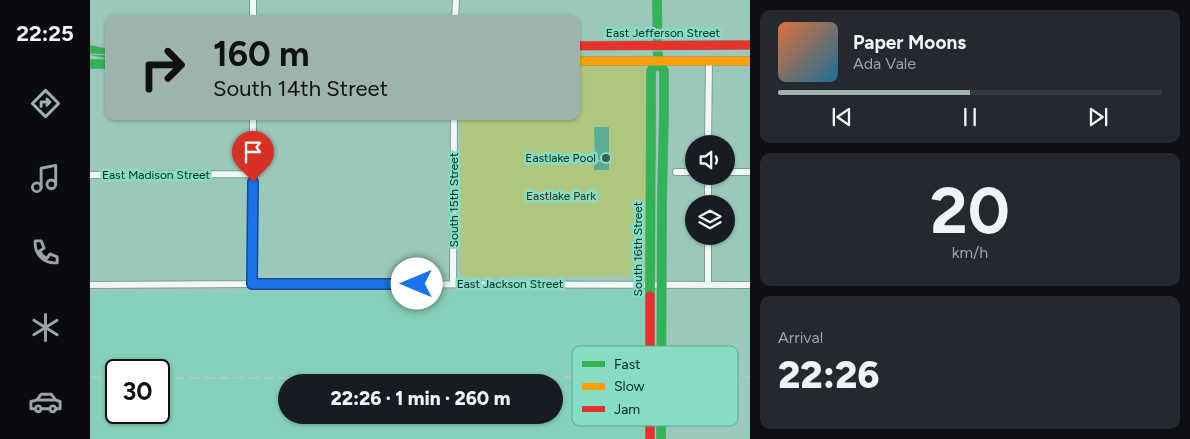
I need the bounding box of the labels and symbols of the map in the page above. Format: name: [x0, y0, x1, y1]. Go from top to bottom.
street label: East Jefferson Street: [606, 26, 721, 40]
pin: [232, 131, 274, 182]
place label: Eastlake Pool: [525, 151, 596, 165]
street label: South 15th Street: [447, 152, 461, 247]
marker: Eastlake Pool: [600, 152, 612, 164]
street label: East Madison Street: [102, 168, 211, 182]
park label: Eastlake Park: [526, 189, 596, 203]
street label: South 16th Street: [631, 201, 645, 296]
position arrow: [390, 257, 442, 309]
street label: East Jackson Street: [457, 277, 564, 291]
legend: [572, 346, 738, 426]
text: Fast: [614, 356, 640, 373]
speed limit sign: 30: [105, 359, 170, 424]
text: Slow: [614, 378, 645, 395]
text: Jam: [614, 401, 640, 418]

